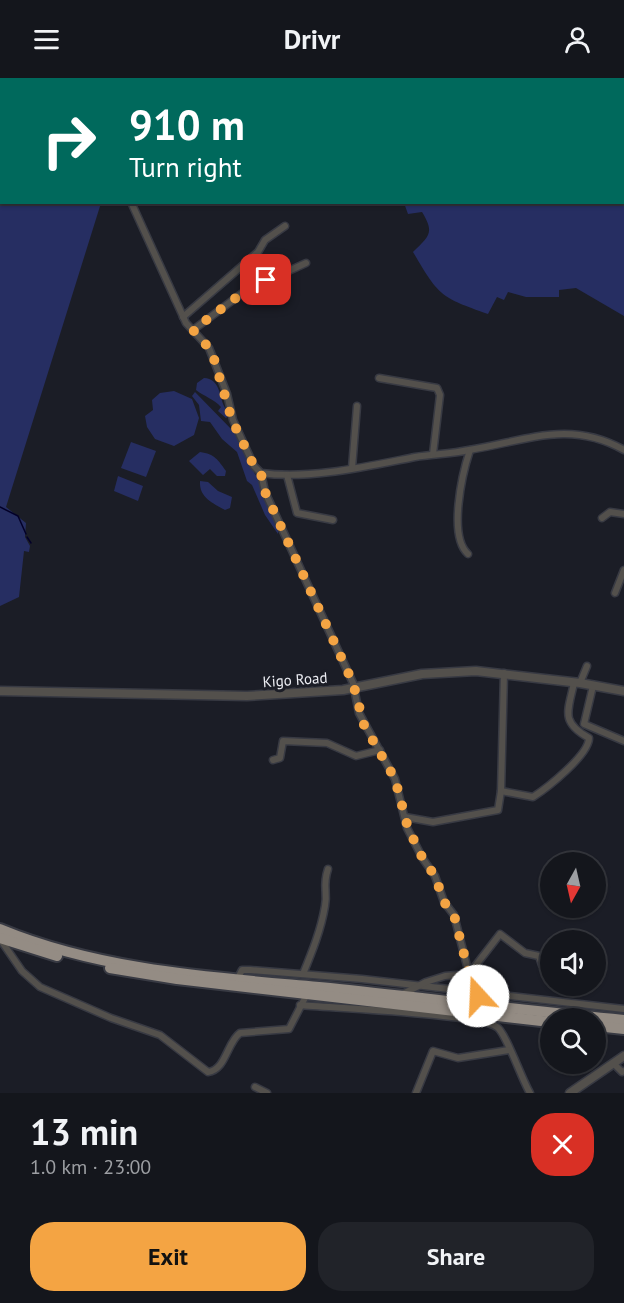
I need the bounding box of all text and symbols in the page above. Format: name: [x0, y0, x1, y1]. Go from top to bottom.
text: Drivr: [284, 22, 340, 56]
icon: menu: [30, 23, 63, 56]
icon: person: [561, 23, 594, 56]
text: 910 m: [129, 97, 245, 152]
icon: right: [30, 102, 108, 180]
text: Turn right: [129, 150, 242, 184]
pin: [240, 254, 291, 305]
icon: arrive: [249, 263, 282, 296]
street label: Kigo Road: [262, 668, 328, 691]
north arrow: [540, 852, 606, 918]
map controls: [540, 852, 606, 1074]
button: sound: [540, 930, 606, 996]
position arrow: [446, 964, 510, 1028]
button: search: [540, 1008, 606, 1074]
text: 13 min: [30, 1108, 138, 1155]
button: close: [531, 1113, 594, 1176]
text: 1.0 km · 23:00: [30, 1154, 151, 1180]
button: Exit: [30, 1222, 306, 1291]
button: Share: [318, 1222, 594, 1291]

